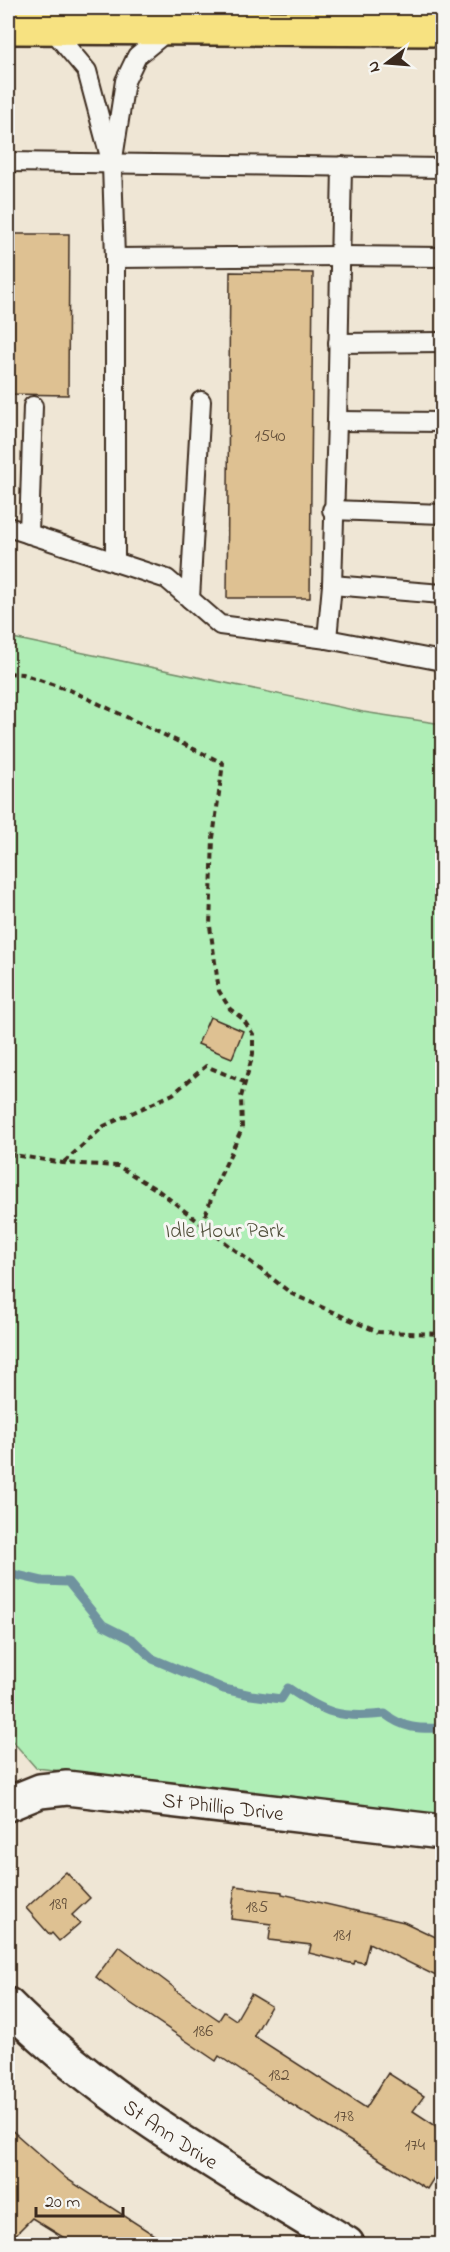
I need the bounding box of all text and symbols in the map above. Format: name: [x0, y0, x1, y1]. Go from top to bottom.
north arrow: [357, 33, 417, 93]
text: N: [361, 58, 388, 75]
house number: 1540: [254, 424, 286, 450]
park label: Idle Hour Park: [165, 1217, 286, 1247]
street label: St Phillip Drive: [161, 1786, 286, 1830]
house number: 189: [49, 1892, 68, 1918]
house number: 185: [246, 1895, 268, 1921]
house number: 181: [333, 1923, 351, 1949]
house number: 186: [193, 2019, 213, 2045]
house number: 182: [268, 2063, 290, 2089]
street label: St Ann Drive: [116, 2093, 224, 2178]
house number: 178: [334, 2104, 354, 2130]
house number: 174: [405, 2133, 426, 2159]
scale bar: [36, 2180, 123, 2218]
text: 20 m: [45, 2190, 80, 2216]

